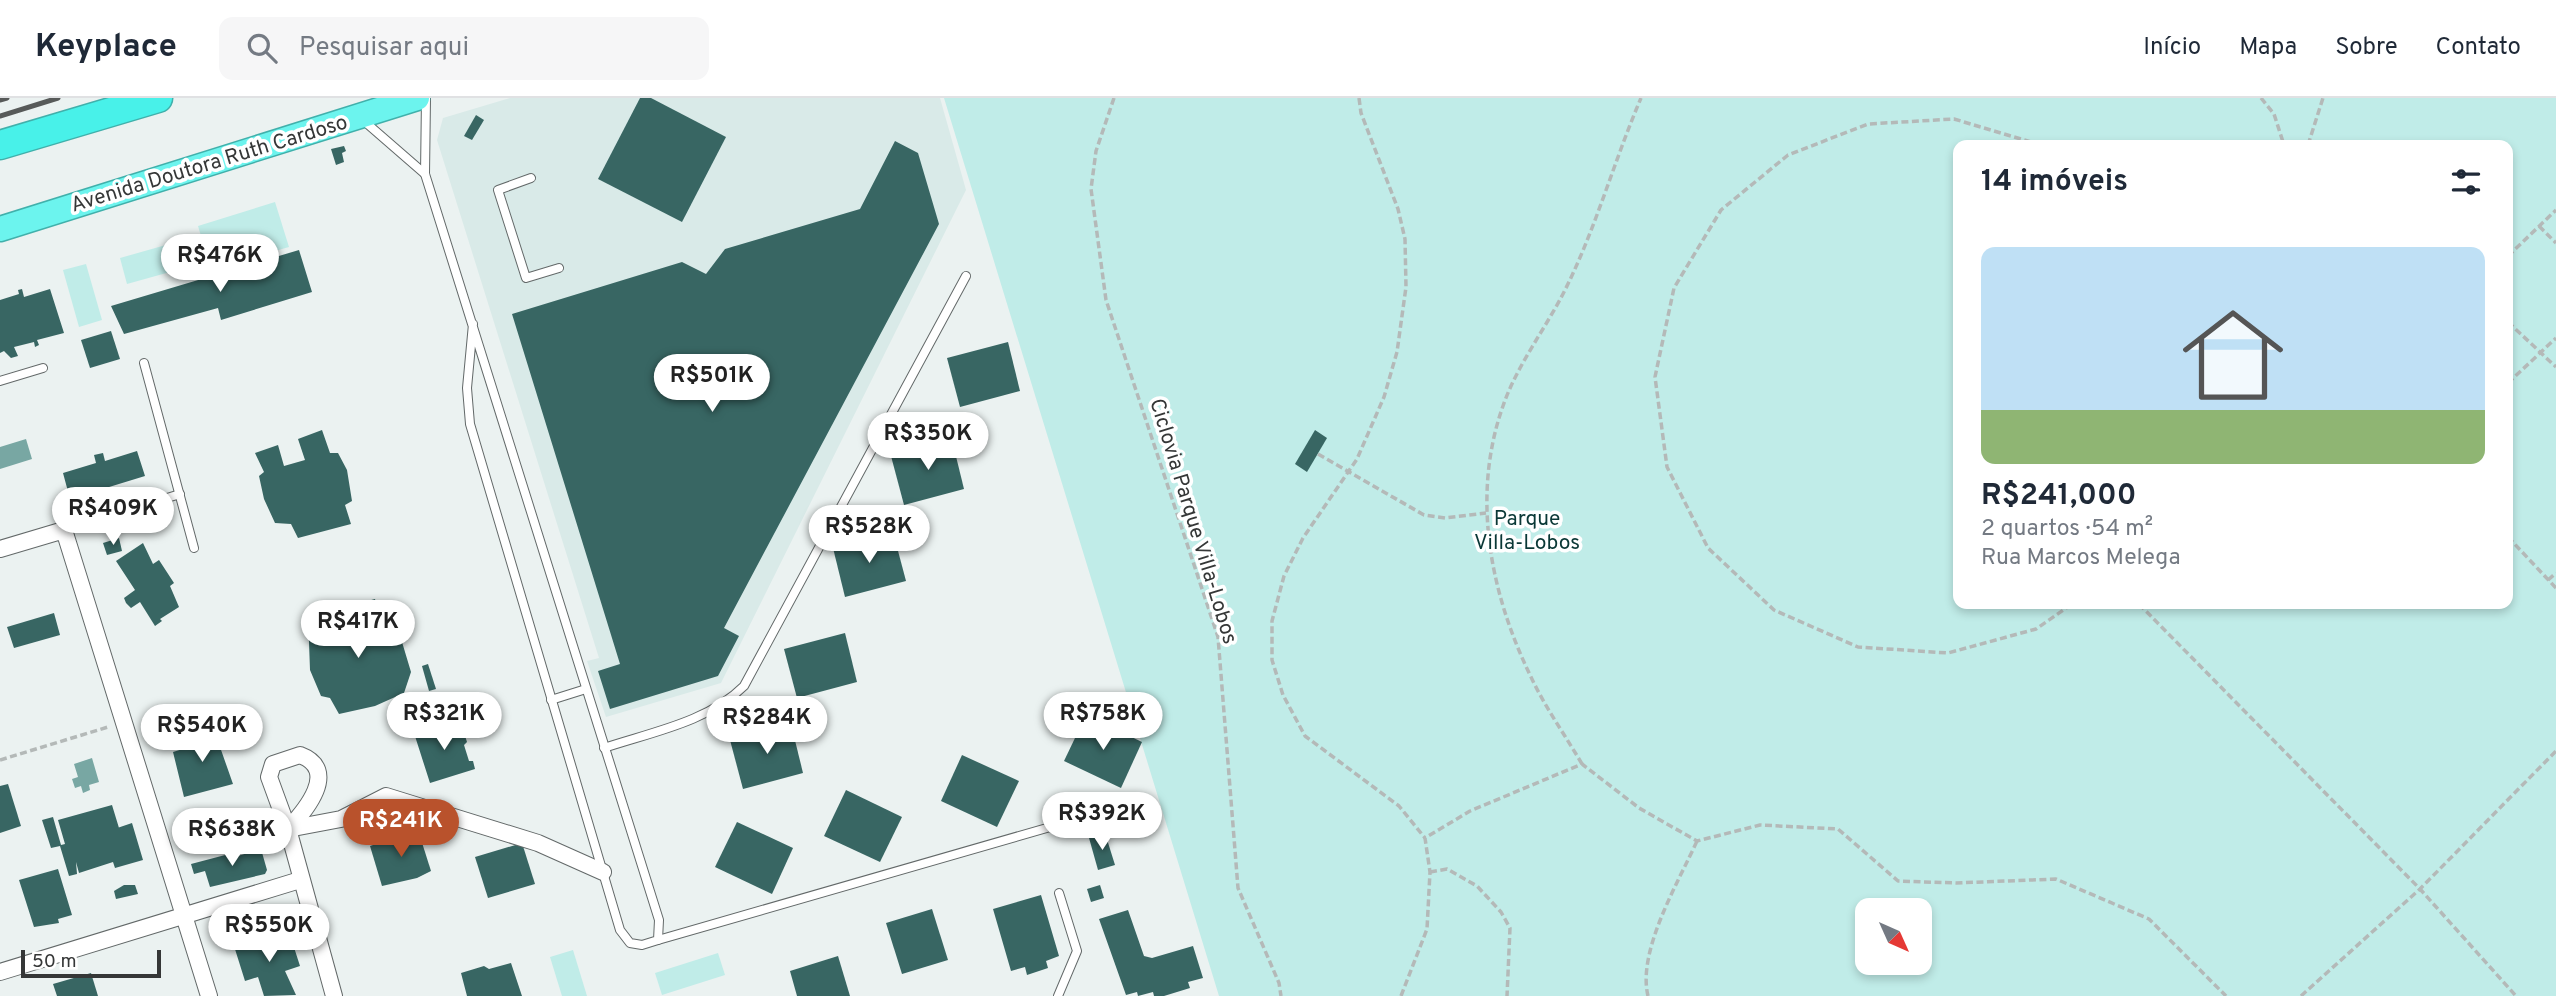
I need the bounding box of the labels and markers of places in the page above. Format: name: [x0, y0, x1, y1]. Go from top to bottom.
pin: R$476K: [163, 234, 277, 294]
pin: R$501K: [655, 354, 769, 414]
pin: R$350K: [871, 412, 985, 472]
pin: R$409K: [56, 488, 170, 547]
pin: R$528K: [812, 505, 926, 565]
pin: R$417K: [301, 601, 415, 660]
pin: R$321K: [387, 692, 501, 752]
pin: R$758K: [1046, 692, 1160, 752]
pin: R$284K: [710, 696, 824, 756]
pin: R$540K: [145, 704, 259, 764]
pin: R$392K: [1045, 792, 1159, 852]
pin: R$241K: [344, 800, 458, 859]
pin: R$638K: [175, 808, 289, 868]
pin: R$550K: [212, 904, 326, 964]

